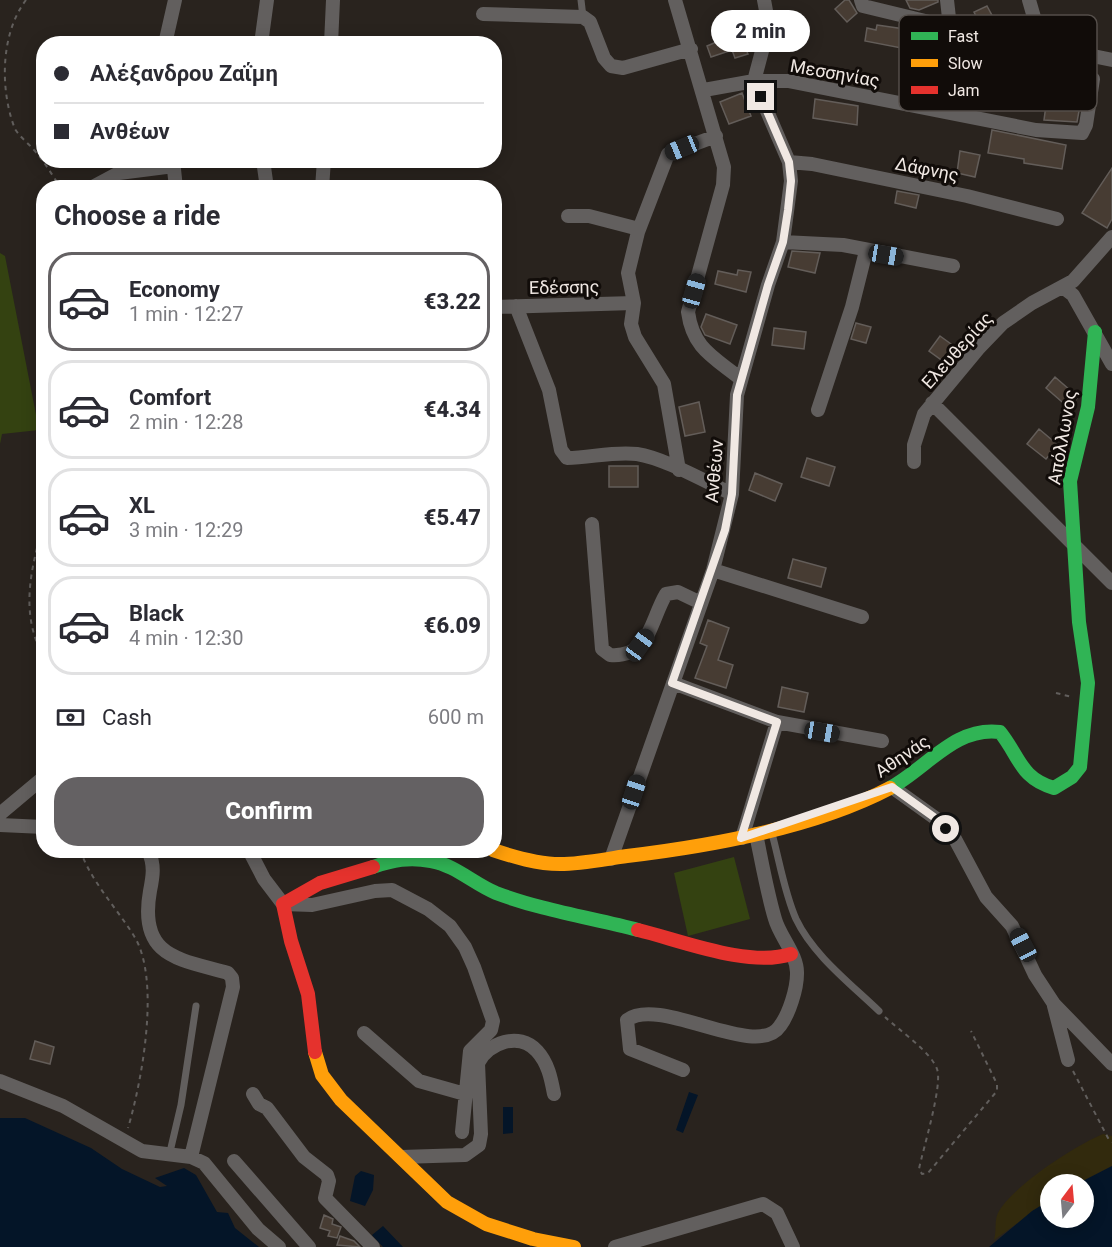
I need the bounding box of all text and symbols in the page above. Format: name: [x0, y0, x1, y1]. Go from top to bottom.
callout: 2 min: [712, 10, 810, 52]
legend: [899, 15, 1097, 111]
text: 2 min: [735, 19, 786, 43]
text: Fast: [948, 27, 979, 46]
text: Slow: [948, 54, 983, 73]
street label: Μεσσηνίας: [789, 55, 881, 91]
text: Αλέξανδρου Ζαΐμη: [90, 61, 278, 86]
text: Jam: [948, 81, 980, 100]
route end: [747, 83, 774, 110]
text: Ανθέων: [90, 119, 170, 144]
car: [662, 133, 702, 163]
street label: Δάφνης: [894, 153, 960, 185]
text: Choose a ride: [54, 200, 220, 232]
car: [867, 243, 905, 267]
car: [680, 271, 708, 311]
icon: car: [57, 275, 111, 329]
street label: Εδέσσης: [529, 276, 599, 298]
text: Economy: [129, 277, 220, 302]
text: €3.22: [424, 289, 481, 314]
text: 1 min · 12:27: [129, 302, 244, 326]
street label: Ελευθερίας: [917, 307, 997, 393]
icon: car: [57, 383, 111, 437]
text: Comfort: [129, 385, 211, 410]
street label: Απόλλωνος: [1043, 388, 1081, 486]
text: €4.34: [424, 397, 481, 422]
text: 2 min · 12:28: [129, 410, 244, 434]
street label: Ανθέων: [701, 438, 727, 504]
icon: car: [57, 491, 111, 545]
text: XL: [129, 493, 155, 518]
text: €5.47: [424, 505, 481, 530]
text: 3 min · 12:29: [129, 518, 244, 542]
icon: car: [57, 599, 111, 653]
text: Black: [129, 601, 184, 626]
text: €6.09: [424, 613, 481, 638]
car: [622, 625, 658, 665]
text: 4 min · 12:30: [129, 626, 244, 650]
icon: cash: [54, 701, 87, 734]
text: Cash: [102, 705, 152, 730]
text: 600 m: [428, 705, 484, 729]
car: [803, 720, 841, 744]
street label: Αθηνάς: [871, 730, 933, 782]
car: [620, 772, 648, 812]
button: Confirm: [54, 777, 484, 846]
route start: [932, 815, 959, 842]
car: [1007, 925, 1039, 965]
north arrow: [1040, 1174, 1094, 1228]
map controls: [1040, 1174, 1094, 1228]

